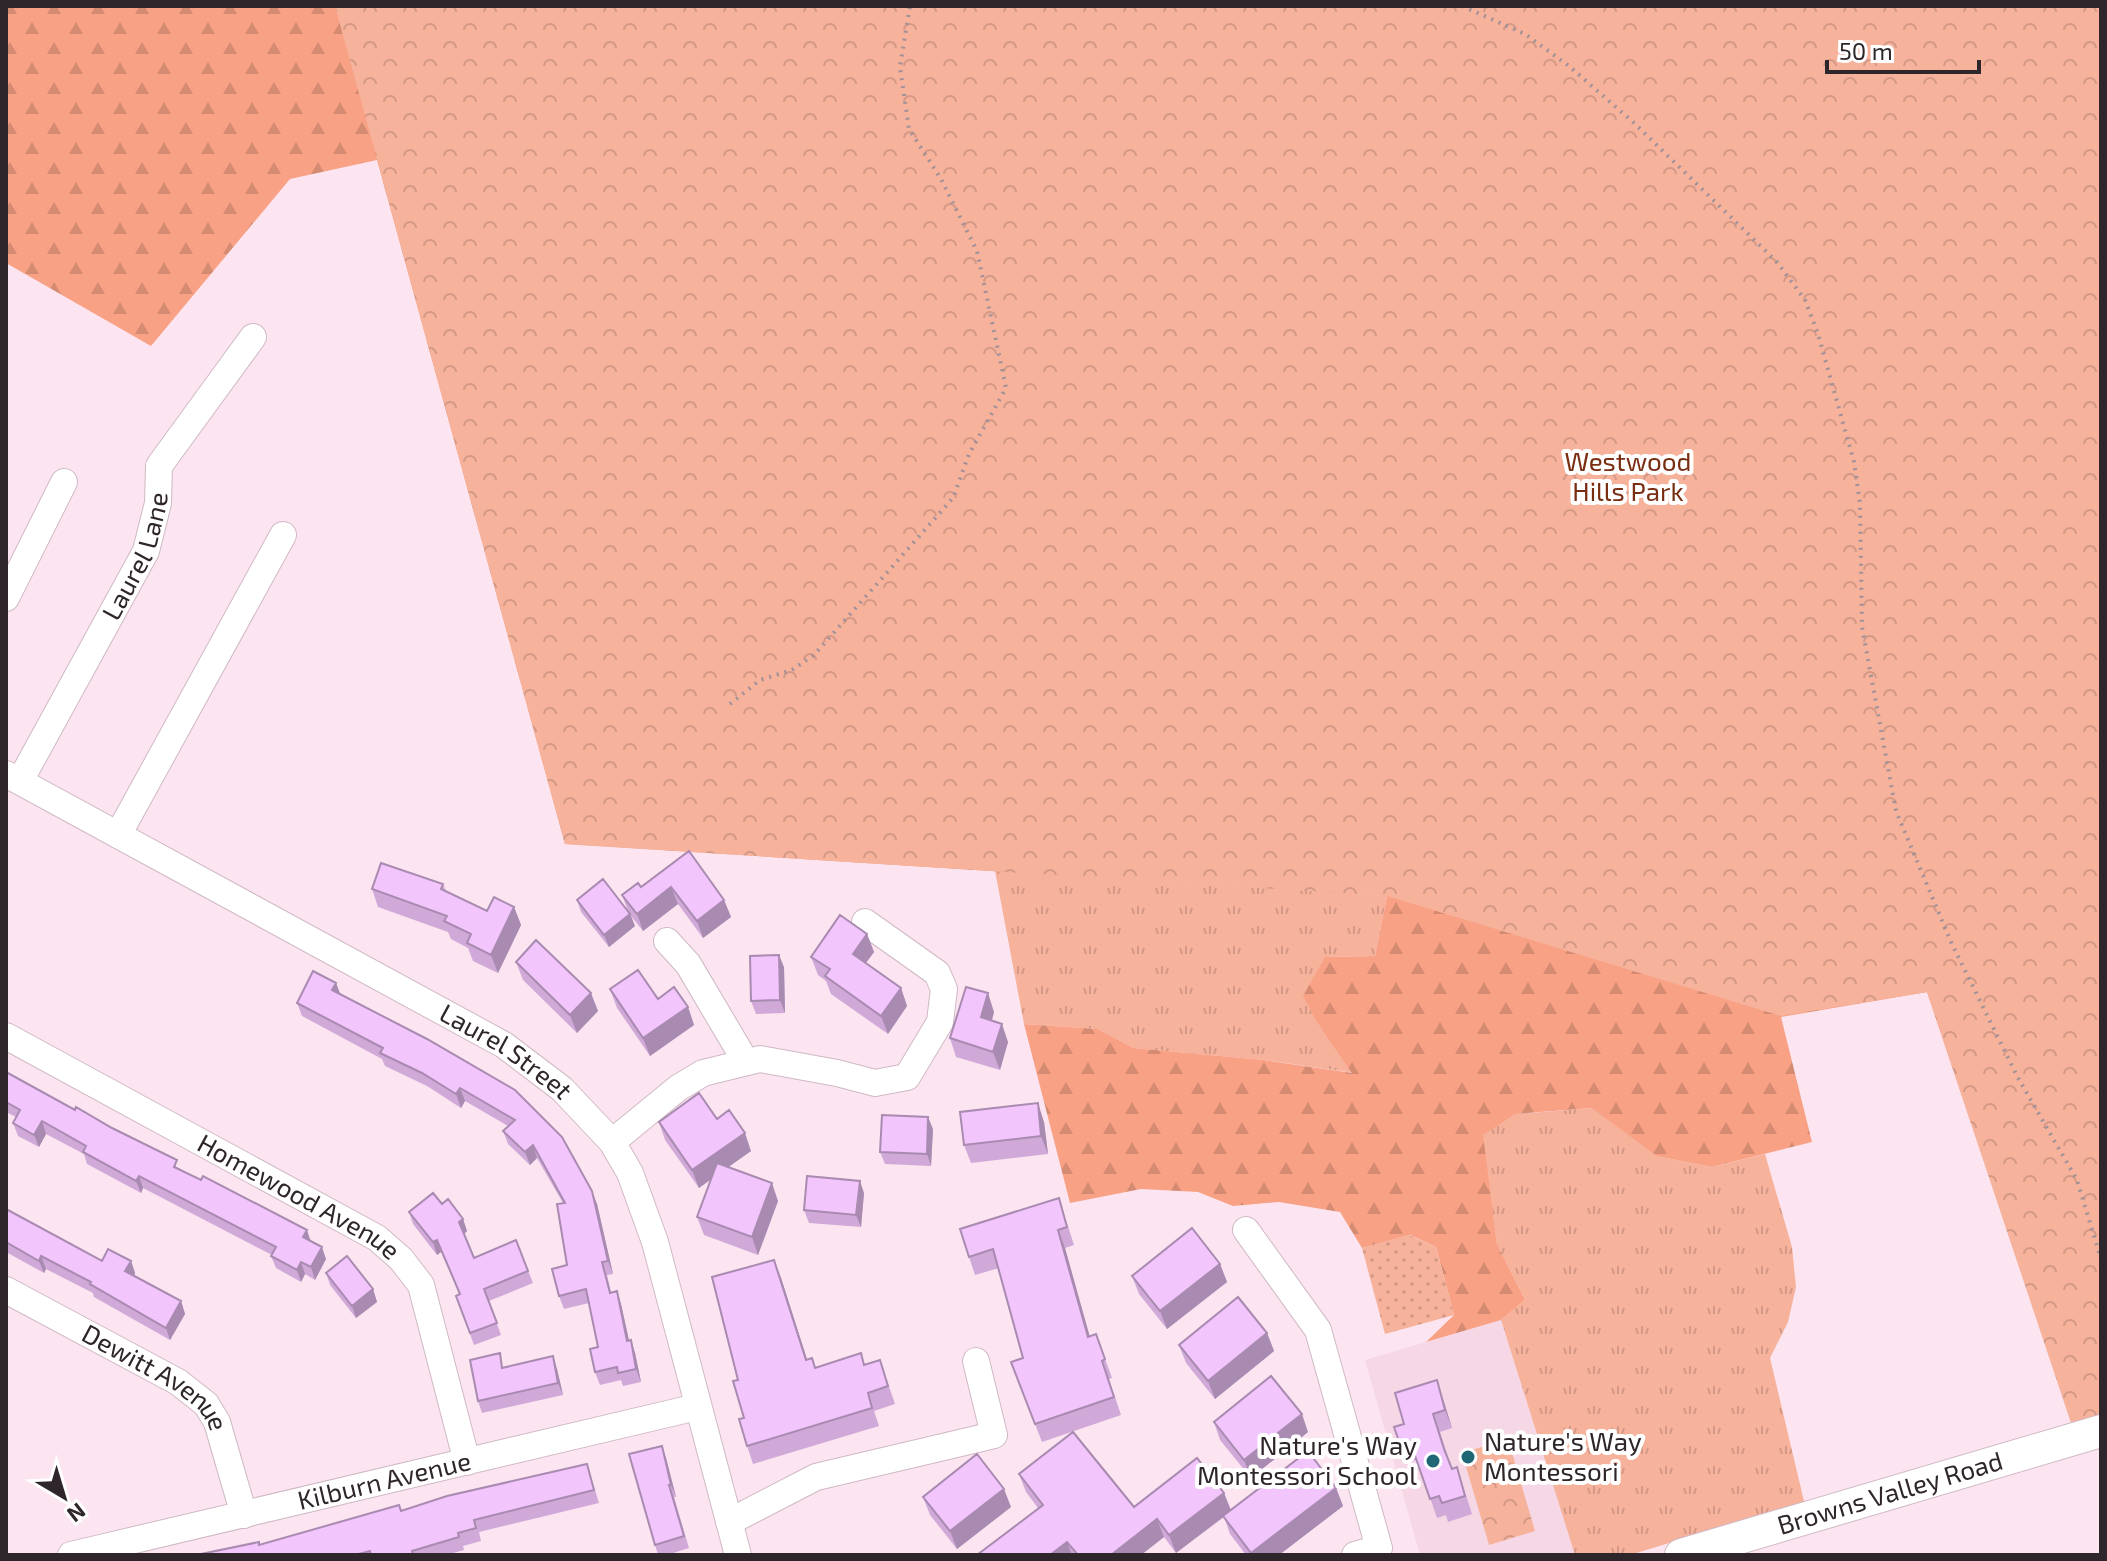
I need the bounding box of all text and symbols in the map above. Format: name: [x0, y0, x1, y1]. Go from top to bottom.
scale bar: [1827, 24, 1979, 74]
text: 50 m: [1839, 36, 1893, 65]
park label: Westwood Hills Park: [1564, 445, 1692, 506]
street label: Laurel Lane: [94, 492, 172, 625]
street label: Laurel Street: [435, 996, 580, 1105]
street label: Homewood Avenue: [193, 1126, 407, 1265]
street label: Dewitt Avenue: [77, 1317, 236, 1433]
place label: Nature's Way Montessori: [1484, 1425, 1642, 1486]
place label: Nature's Way Montessori School: [1197, 1429, 1417, 1490]
street label: Kilburn Avenue: [294, 1444, 474, 1515]
street label: Browns Valley Road: [1773, 1444, 2006, 1540]
marker: Nature's Way Montessori: [1459, 1448, 1477, 1466]
marker: Nature's Way Montessori School: [1424, 1452, 1442, 1470]
north arrow: [24, 1457, 104, 1537]
text: N: [63, 1498, 91, 1529]

